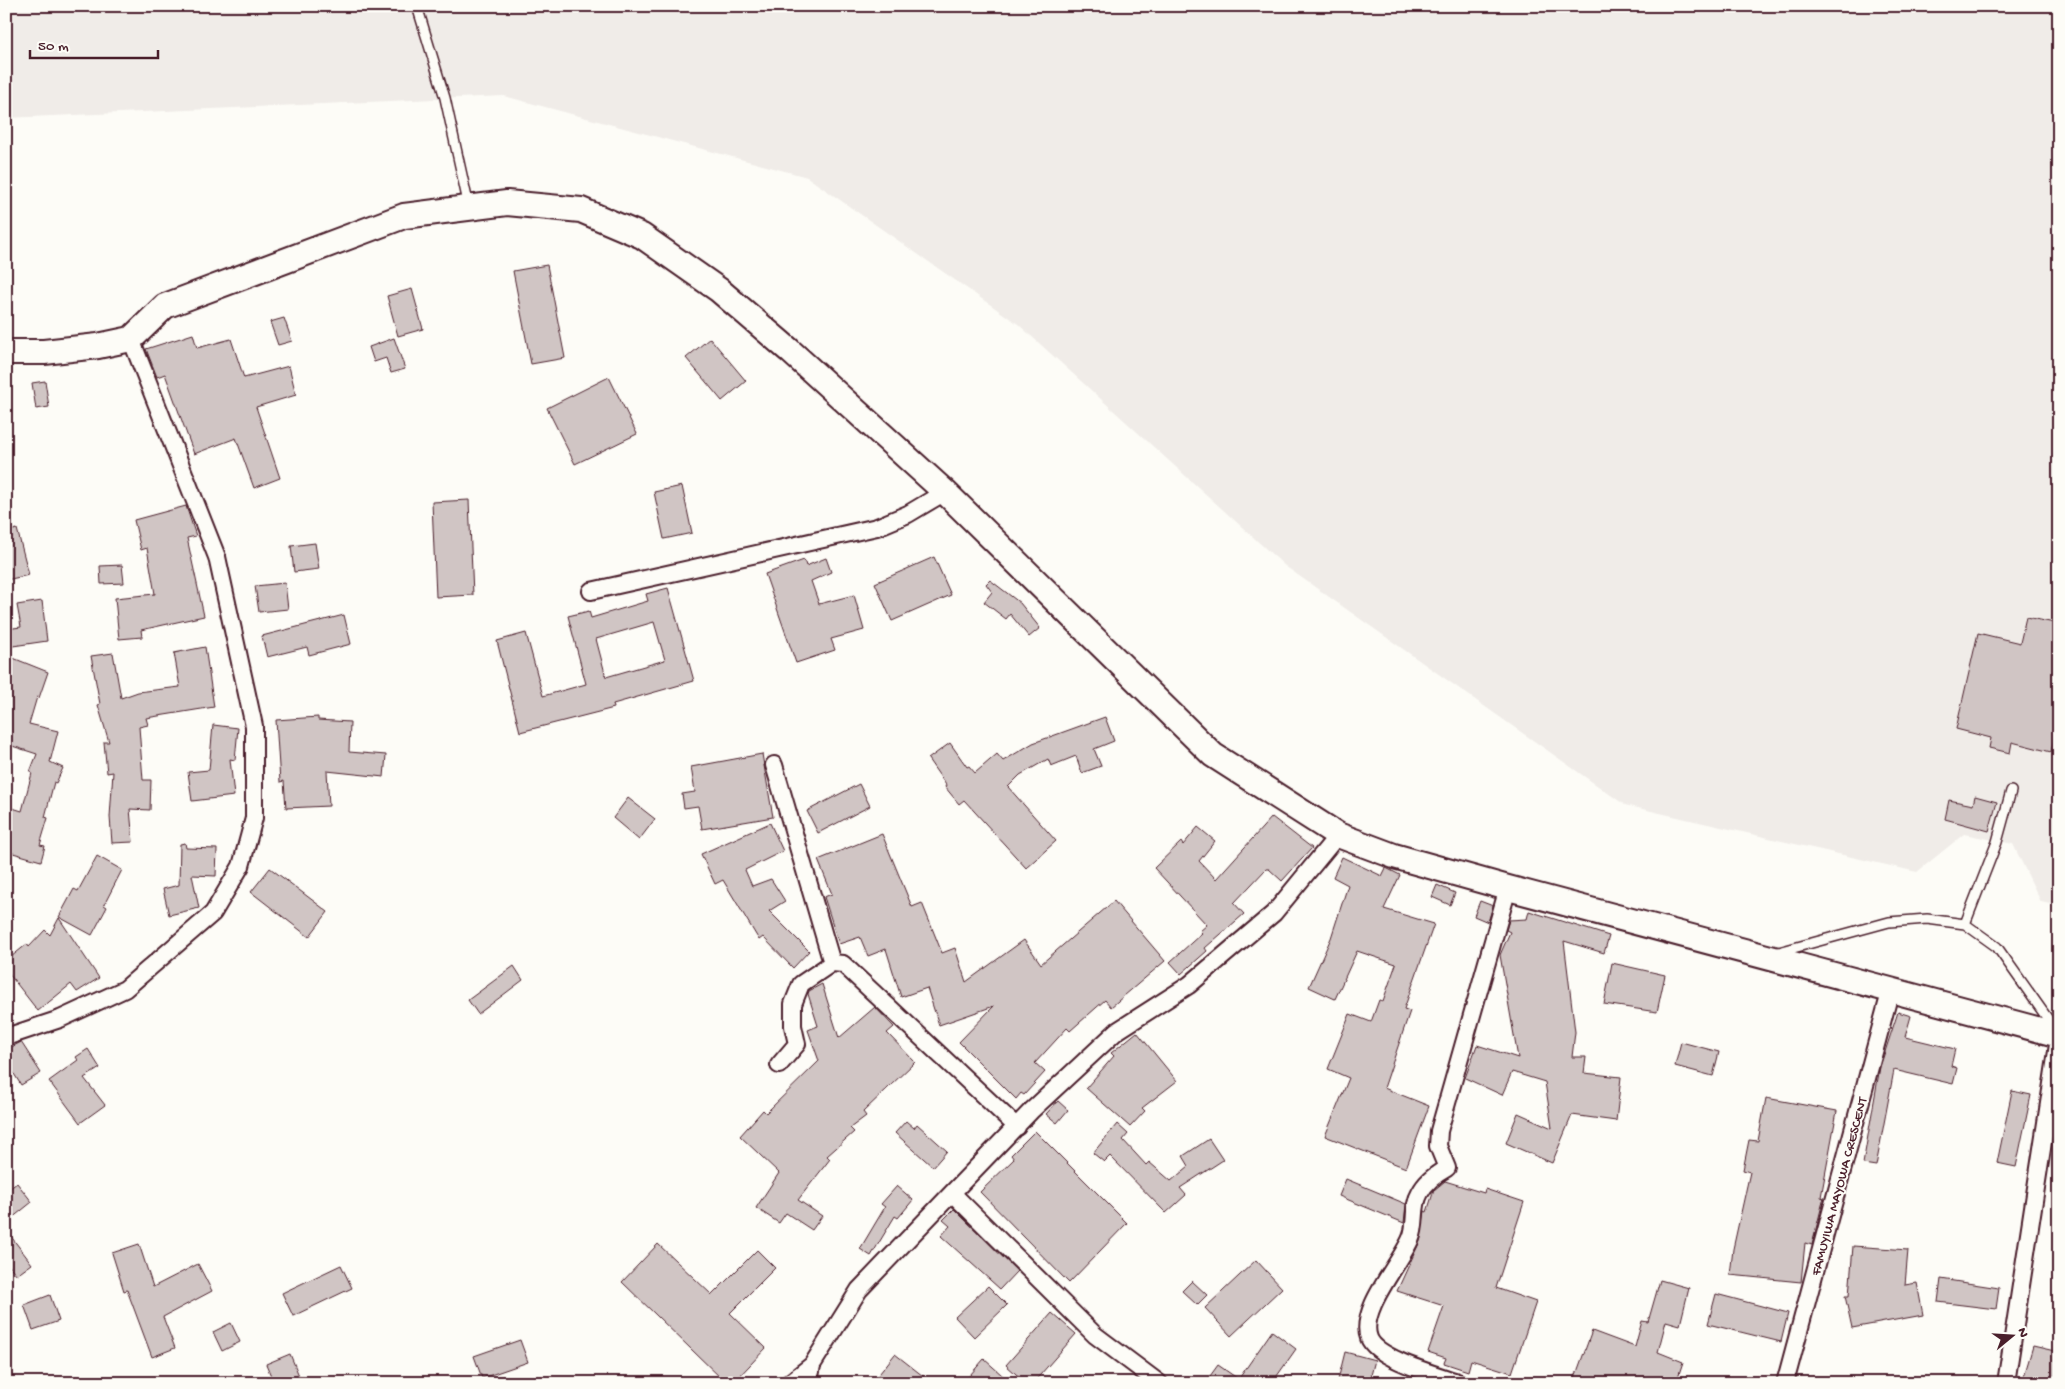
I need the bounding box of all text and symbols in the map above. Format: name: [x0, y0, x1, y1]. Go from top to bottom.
scale bar: [30, 28, 158, 60]
text: 50 m: [38, 38, 69, 56]
street label: FAMUYIWA MAYOWA CRESCENT: [1808, 1095, 1873, 1279]
north arrow: [1988, 1312, 2038, 1362]
text: N: [2012, 1326, 2031, 1340]

